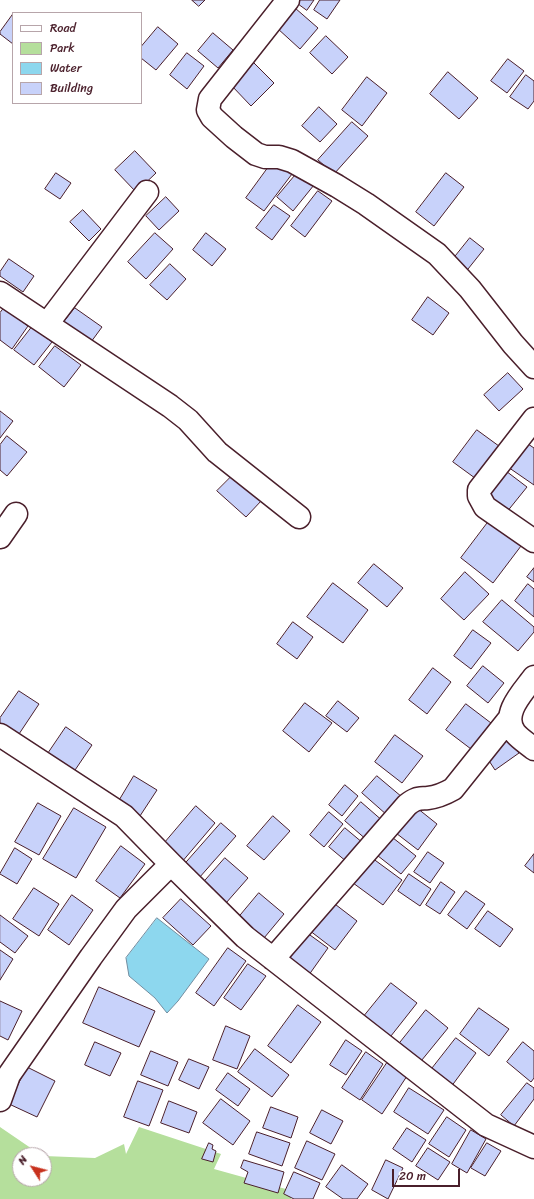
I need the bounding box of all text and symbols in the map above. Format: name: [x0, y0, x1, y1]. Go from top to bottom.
legend: [12, 12, 142, 104]
text: Road: [50, 17, 76, 39]
text: Park: [50, 37, 75, 59]
text: Water: [50, 57, 82, 79]
text: Building: [50, 77, 93, 99]
north arrow: [12, 1147, 52, 1187]
text: N: [13, 1152, 33, 1169]
scale bar: [394, 1161, 462, 1187]
text: 20 m: [399, 1165, 426, 1187]

